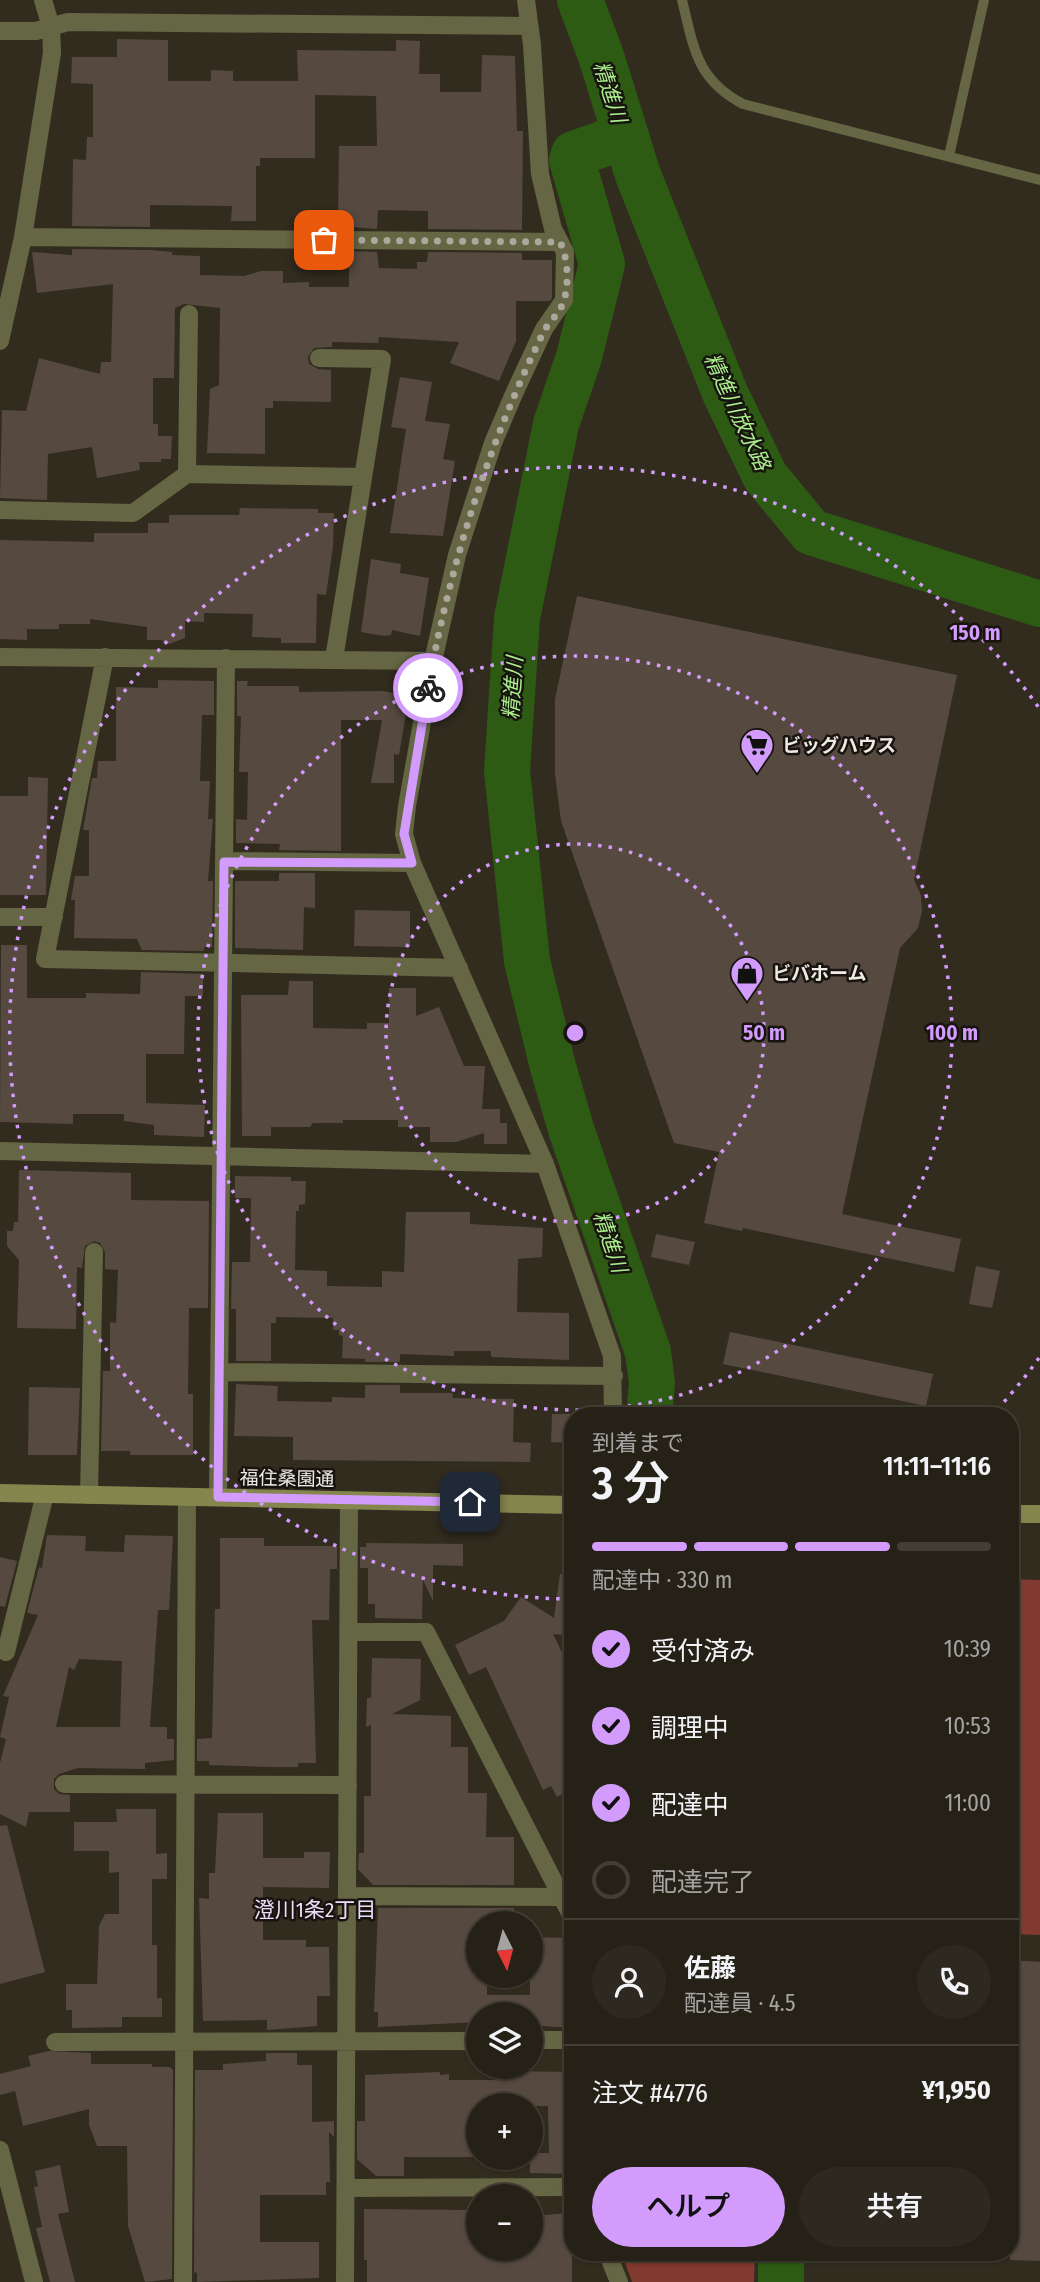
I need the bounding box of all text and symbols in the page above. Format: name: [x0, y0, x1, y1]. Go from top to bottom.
water label: 精進川: [588, 58, 633, 128]
pin: [294, 210, 354, 270]
icon: bag: [305, 221, 343, 259]
water label: 精進川放水路: [699, 349, 776, 476]
text: 150 m: [949, 620, 1001, 646]
courier: [393, 653, 463, 723]
water label: 精進川: [498, 654, 528, 720]
icon: bike: [409, 669, 447, 707]
supermarket icon: ビッグハウス: [738, 726, 776, 775]
place label: ビッグハウス: [782, 734, 896, 757]
shop icon: ビバホーム: [728, 954, 766, 1003]
place label: ビバホーム: [772, 962, 866, 985]
text: 50 m: [743, 1020, 785, 1046]
text: 100 m: [926, 1020, 978, 1046]
centre of rings: [563, 1021, 587, 1045]
water label: 精進川: [587, 1208, 633, 1278]
text: 到着まで: [592, 1429, 684, 1457]
text: 11:11–11:16: [883, 1451, 991, 1482]
text: 3 分: [592, 1456, 669, 1511]
street label: 福住桑園通: [239, 1466, 335, 1491]
pin: [440, 1472, 500, 1532]
icon: home: [451, 1483, 489, 1521]
text: 配達中 · 330 m: [592, 1566, 733, 1594]
icon: check: [592, 1630, 630, 1668]
text: 10:39: [944, 1635, 991, 1663]
text: 受付済み: [651, 1636, 755, 1667]
icon: check: [592, 1707, 630, 1745]
text: 10:53: [944, 1712, 991, 1740]
text: 調理中: [651, 1713, 729, 1744]
icon: check: [592, 1784, 630, 1822]
text: 11:00: [945, 1789, 991, 1817]
text: 配達中: [651, 1790, 729, 1821]
text: 配達完了: [651, 1867, 755, 1898]
district label: 澄川1条2丁目: [254, 1897, 376, 1923]
north arrow: [466, 1911, 542, 1988]
map controls: [466, 1911, 543, 2261]
button: person: [592, 1945, 666, 2019]
button: phone: [917, 1945, 991, 2019]
text: 佐藤: [684, 1953, 736, 1984]
text: 配達員 · 4.5: [684, 1989, 795, 2017]
button: layers: [466, 2002, 543, 2079]
text: ¥1,950: [922, 2075, 991, 2106]
text: 注文 #4776: [592, 2078, 708, 2109]
button: +: [466, 2093, 543, 2170]
button: ヘルプ: [592, 2167, 785, 2247]
button: 共有: [799, 2167, 991, 2247]
button: −: [466, 2184, 543, 2261]

